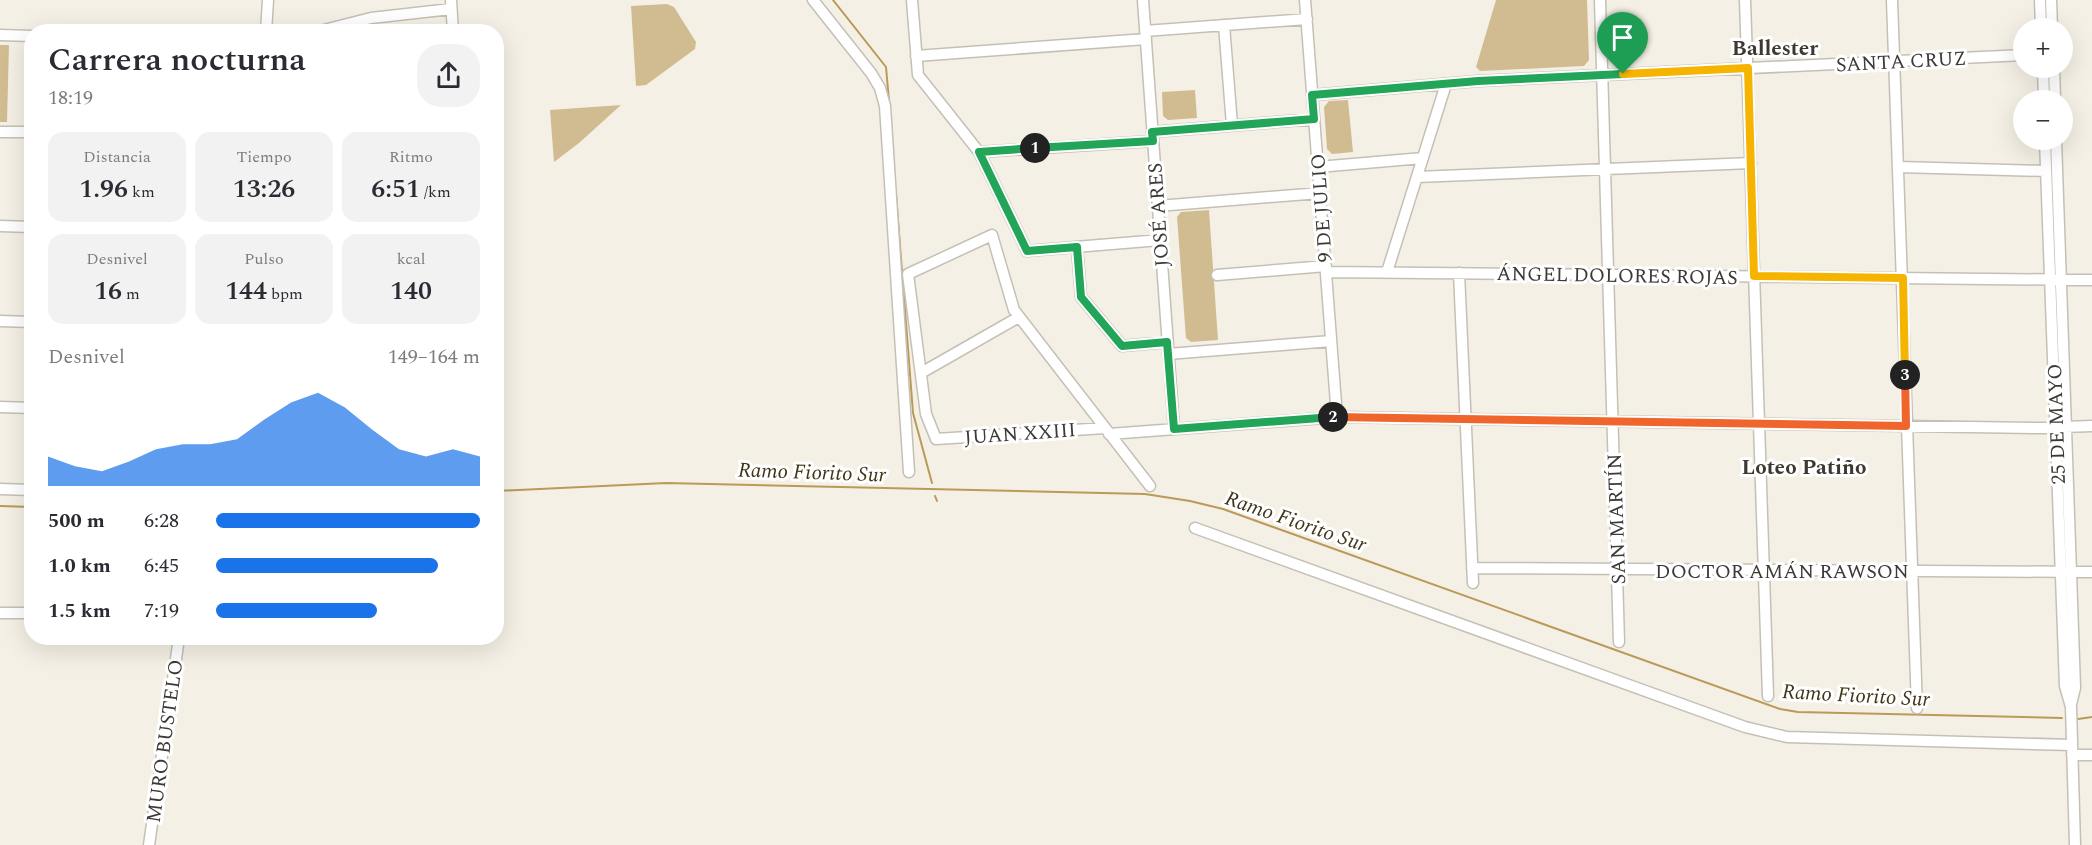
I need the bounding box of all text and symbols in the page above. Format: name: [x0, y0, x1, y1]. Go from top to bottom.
pin: [1597, 12, 1648, 74]
map controls: [2013, 18, 2073, 150]
button: +: [2013, 18, 2073, 78]
icon: arrive: [1606, 21, 1639, 54]
district label: Ballester: [1732, 33, 1818, 65]
text: Carrera nocturna: [48, 35, 306, 85]
button: share: [417, 44, 480, 107]
street label: SANTA CRUZ: [1835, 44, 1967, 80]
text: 18:19: [48, 83, 93, 113]
button: −: [2013, 90, 2073, 150]
pin: 1: [1020, 133, 1050, 163]
text: 1: [1031, 136, 1039, 160]
text: Distancia: [83, 145, 151, 169]
text: Tiempo: [236, 145, 292, 169]
text: Ritmo: [389, 145, 433, 169]
street label: 9 DE JULIO: [1303, 153, 1341, 263]
street label: JOSÉ ARES: [1140, 162, 1178, 268]
text: 1.96: [79, 169, 128, 209]
text: 13:26: [233, 169, 295, 209]
text: 6:51: [371, 169, 420, 209]
text: km: [128, 180, 155, 204]
text: /km: [420, 180, 451, 204]
text: Desnivel: [86, 247, 148, 271]
text: Pulso: [244, 247, 284, 271]
text: kcal: [397, 247, 425, 271]
street label: ÁNGEL DOLORES ROJAS: [1496, 259, 1738, 293]
text: 16: [94, 271, 122, 311]
text: 144: [225, 271, 267, 311]
text: 140: [390, 271, 432, 311]
text: m: [122, 282, 140, 306]
text: bpm: [267, 282, 303, 306]
text: Desnivel: [48, 342, 125, 372]
text: 149–164 m: [388, 342, 480, 372]
pin: 3: [1890, 360, 1920, 390]
text: 3: [1901, 363, 1909, 387]
street label: 25 DE MAYO: [2040, 363, 2074, 485]
pin: 2: [1318, 402, 1348, 432]
text: 2: [1329, 405, 1337, 429]
street label: JUAN XXIII: [963, 415, 1077, 453]
district label: Loteo Patiño: [1742, 452, 1866, 484]
street label: SAN MARTÍN: [1600, 453, 1634, 585]
water label: Ramo Fiorito Sur: [738, 454, 887, 492]
water label: Ramo Fiorito Sur: [1221, 483, 1371, 561]
text: 500 m: [48, 506, 105, 536]
text: 6:28: [144, 506, 179, 536]
text: 1.0 km: [48, 551, 111, 581]
text: 6:45: [144, 551, 179, 581]
street label: DOCTOR AMÁN RAWSON: [1655, 557, 1909, 587]
text: 1.5 km: [48, 596, 111, 626]
text: 7:19: [144, 596, 179, 626]
street label: MURO BUSTELO: [139, 658, 191, 825]
water label: Ramo Fiorito Sur: [1781, 676, 1931, 716]

